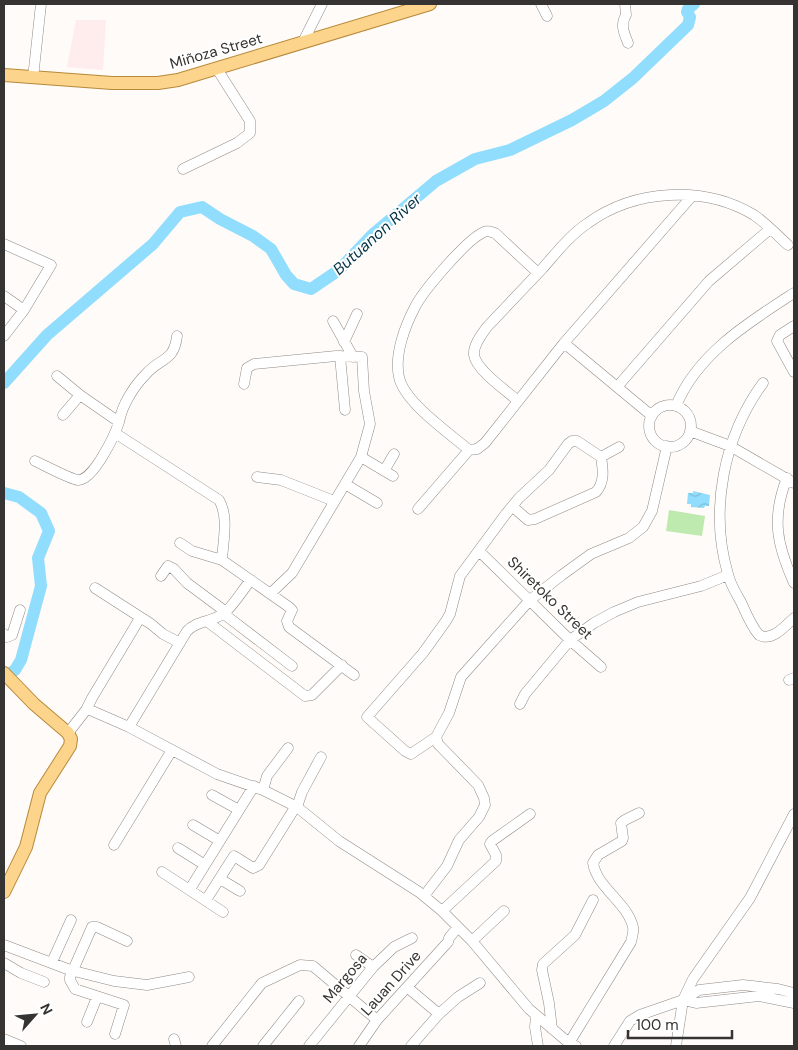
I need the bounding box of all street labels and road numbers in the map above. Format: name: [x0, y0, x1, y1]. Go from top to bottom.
street label: Miñoza Street: [167, 28, 265, 74]
street label: Shiretoko Street: [503, 552, 597, 644]
street label: Lauan Drive: [356, 946, 426, 1020]
street label: Margosa: [318, 949, 372, 1007]

